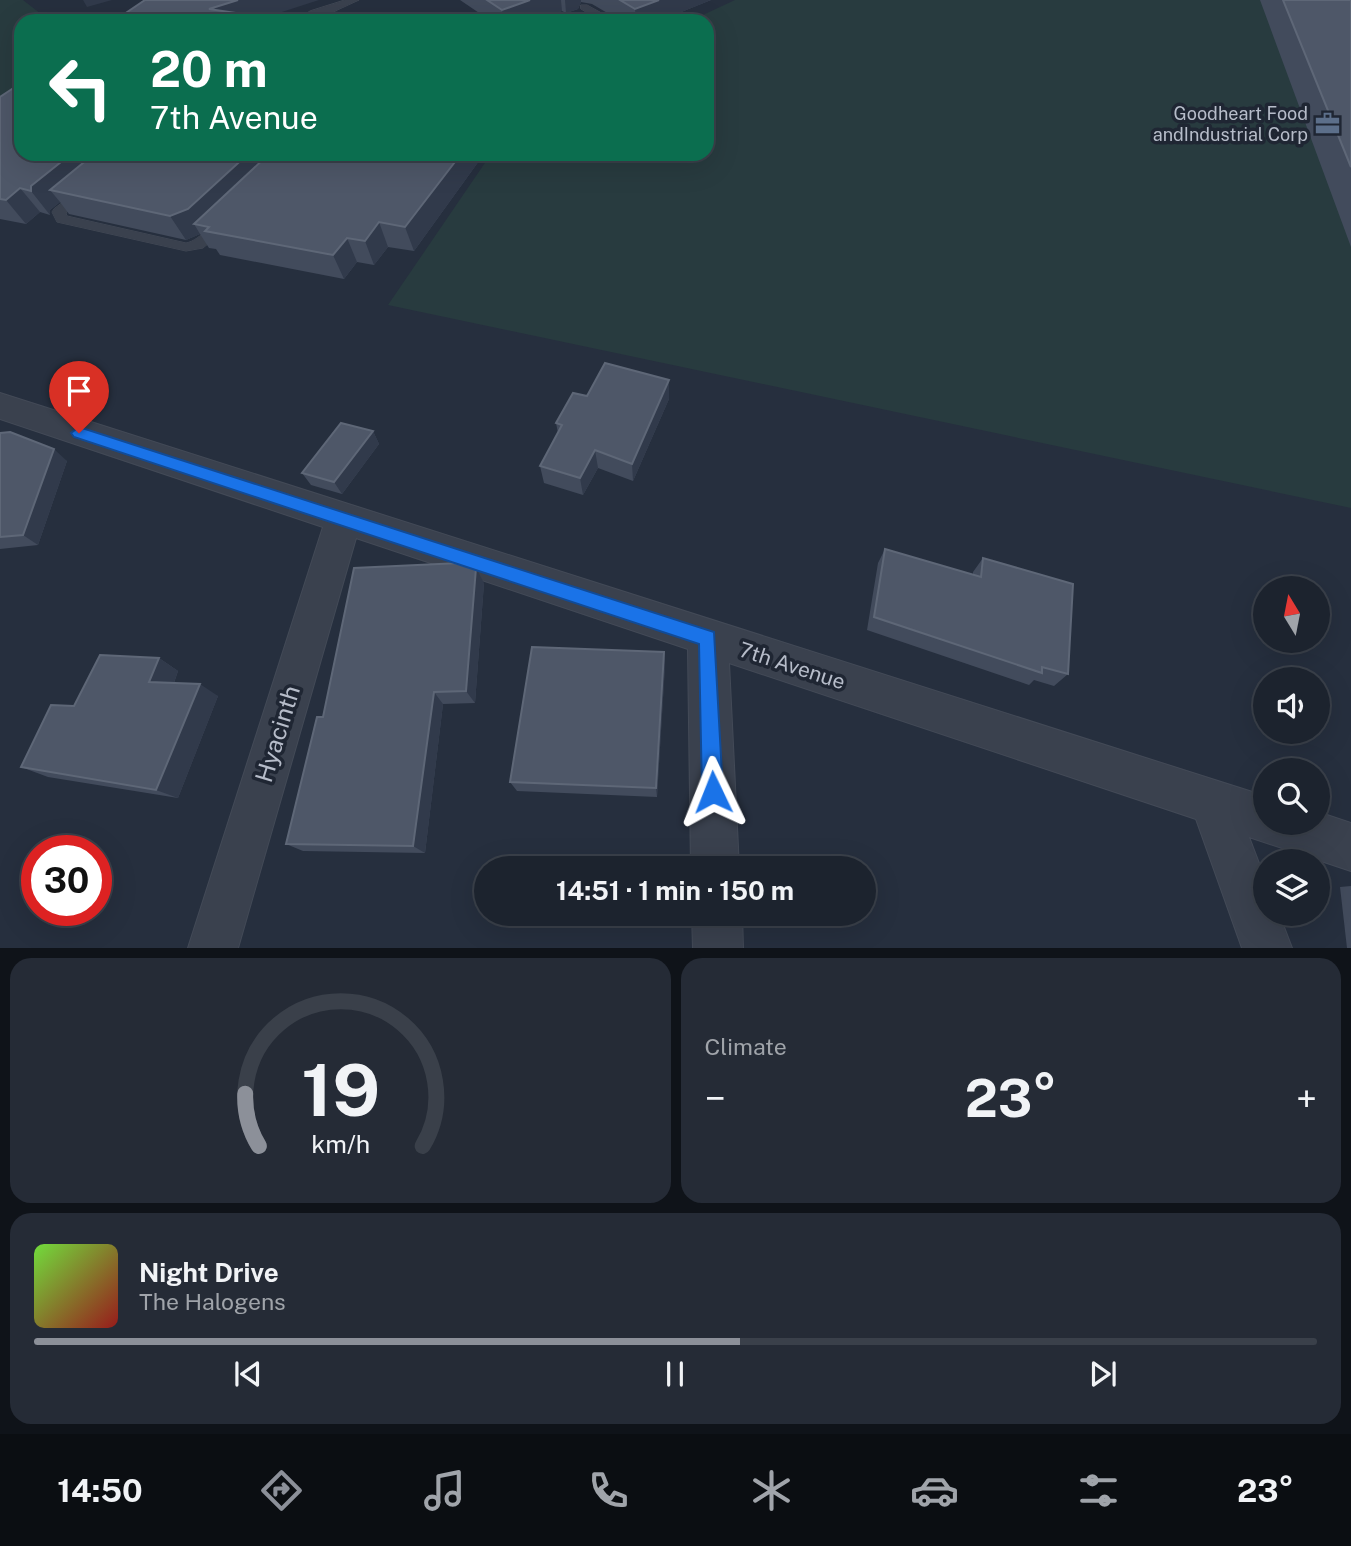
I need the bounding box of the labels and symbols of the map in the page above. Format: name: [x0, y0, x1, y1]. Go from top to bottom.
place label: Goodheart Food andIndustrial Corp: [1153, 103, 1308, 145]
office icon: Goodheart Food andIndustrial Corp: [1314, 110, 1342, 138]
pin: [49, 361, 109, 433]
north arrow: [1253, 576, 1330, 653]
street label: 7th Avenue: [736, 637, 848, 694]
street label: Hyacinth: [249, 682, 305, 785]
position arrow: [676, 755, 750, 829]
speed limit sign: 30: [21, 835, 112, 926]

